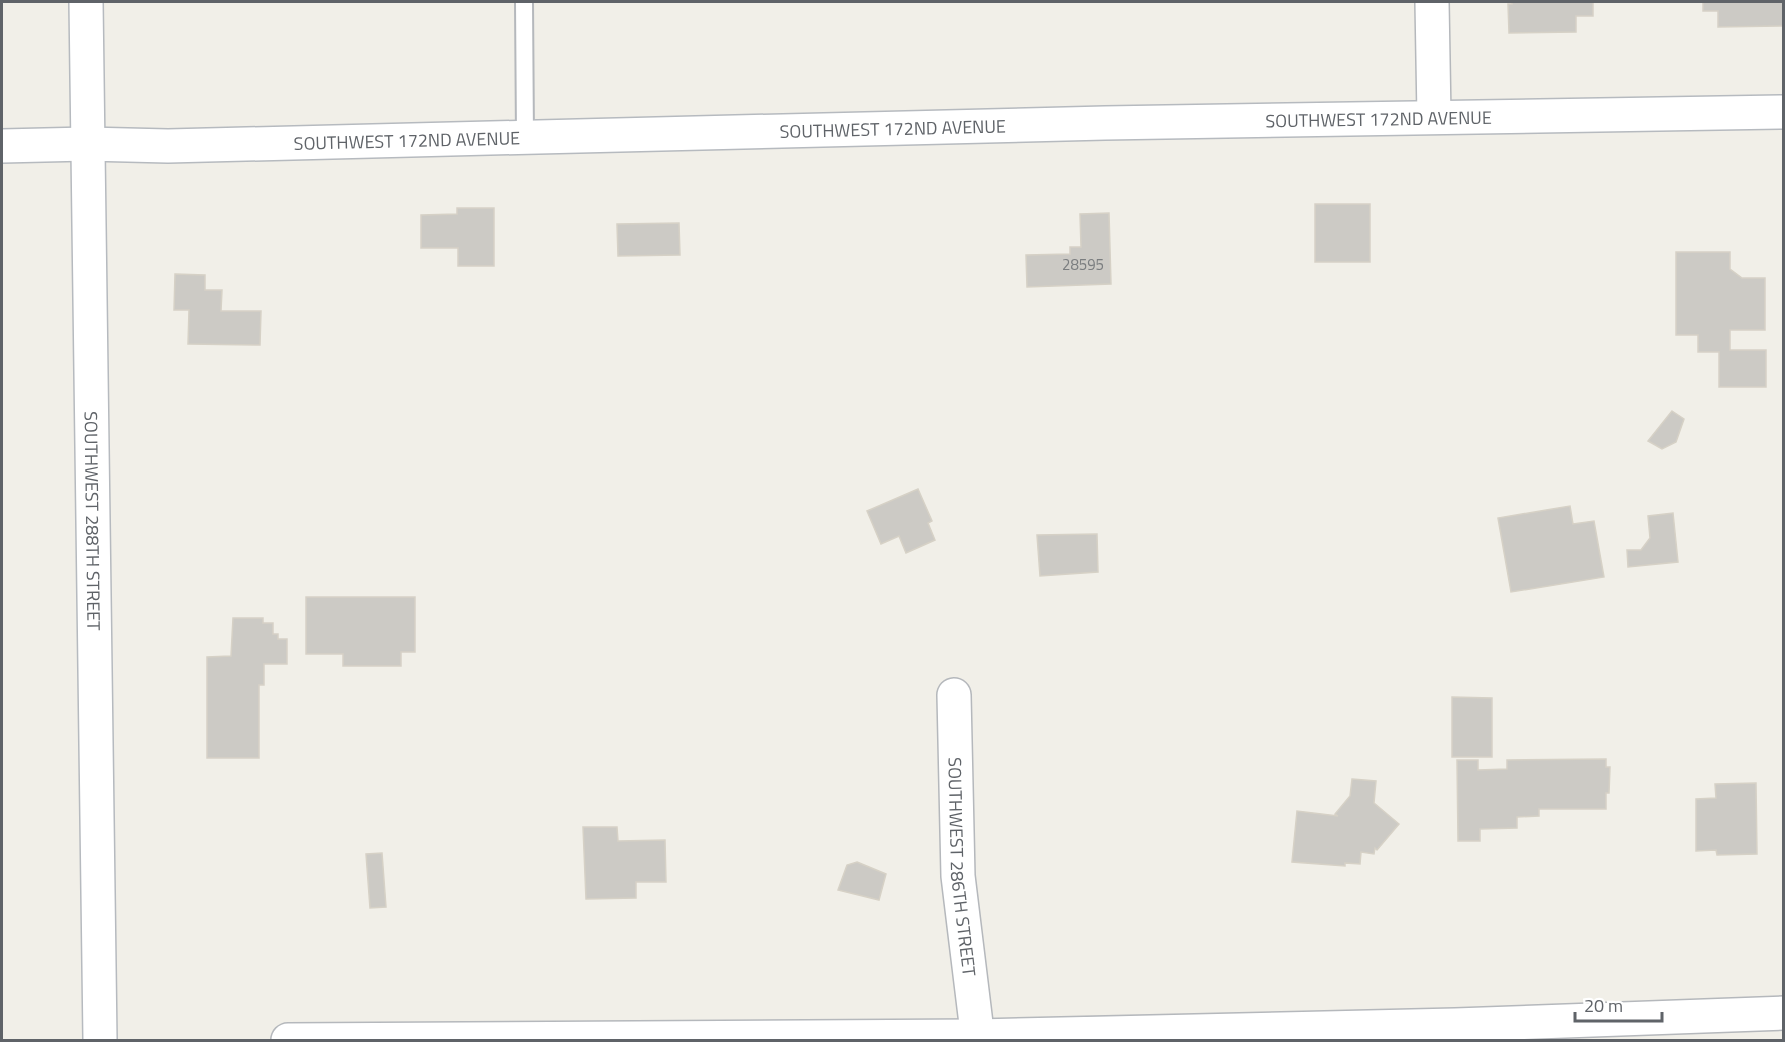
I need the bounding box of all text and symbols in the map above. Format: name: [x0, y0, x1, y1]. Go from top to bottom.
street label: SOUTHWEST 172ND AVENUE: [1265, 103, 1492, 134]
street label: SOUTHWEST 172ND AVENUE: [779, 112, 1006, 144]
street label: SOUTHWEST 172ND AVENUE: [293, 124, 520, 156]
house number: 28595: [1062, 253, 1104, 276]
street label: SOUTHWEST 288TH STREET: [78, 411, 108, 631]
street label: SOUTHWEST 286TH STREET: [942, 757, 984, 978]
scale bar: [1575, 985, 1662, 1023]
text: 20 m: [1584, 992, 1623, 1019]

